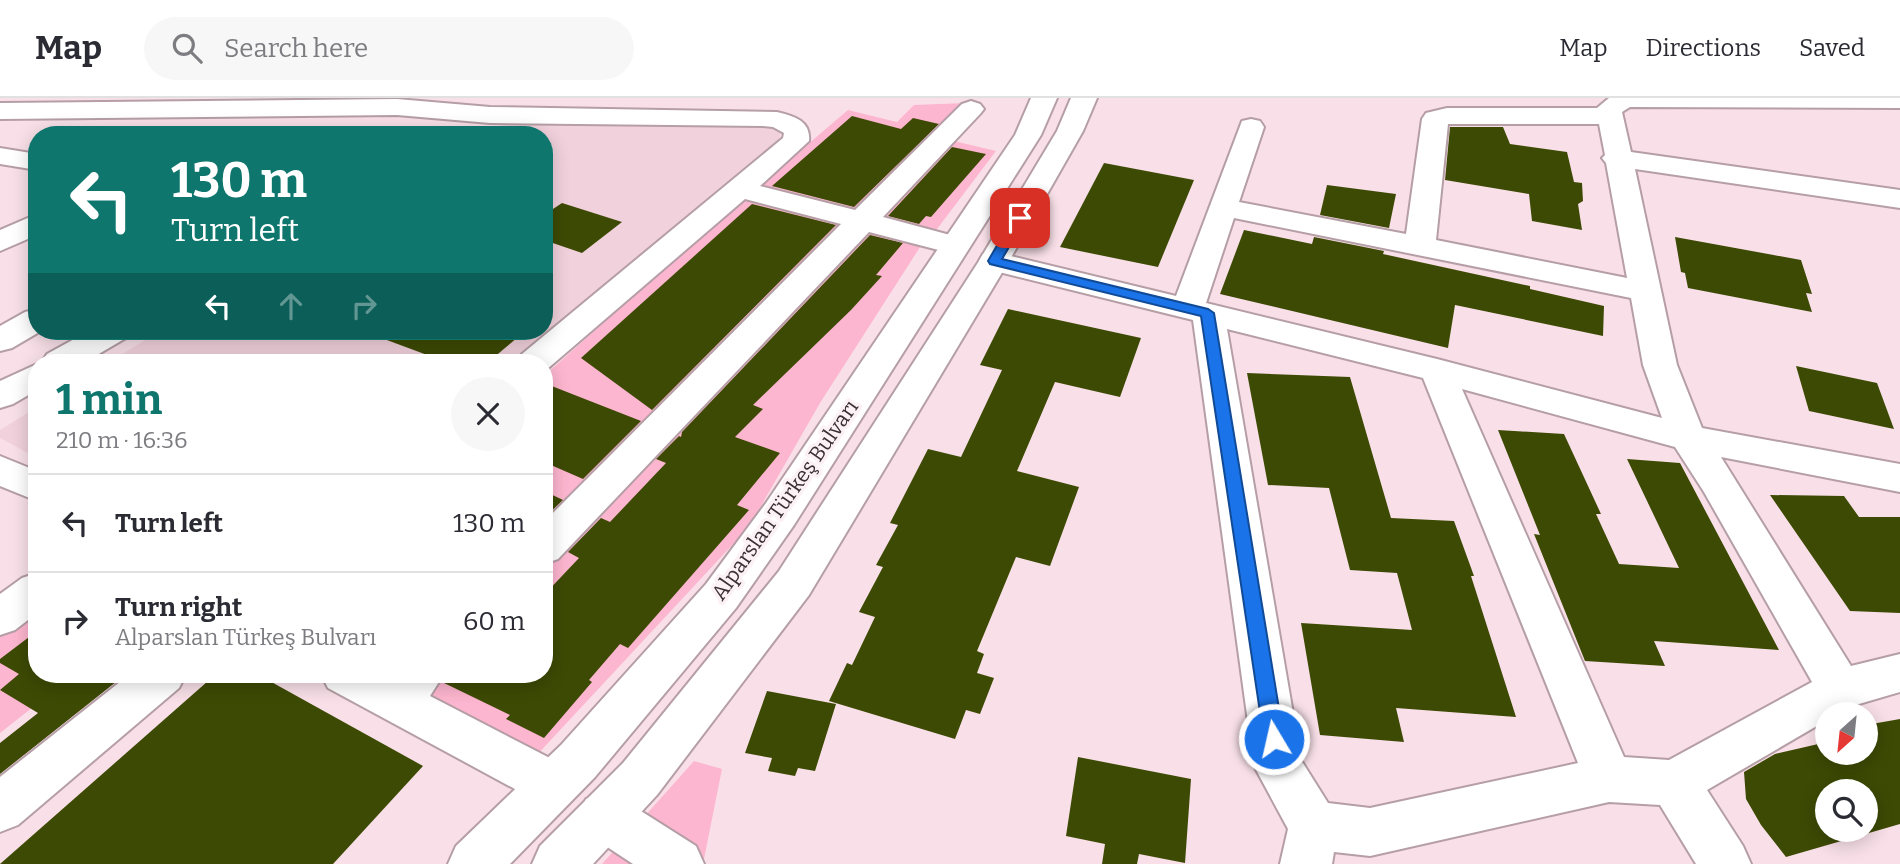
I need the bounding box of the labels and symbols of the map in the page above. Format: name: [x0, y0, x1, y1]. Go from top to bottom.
pin: [990, 188, 1050, 248]
street label: Alparslan Türkeş Bulvarı: [706, 395, 864, 605]
position arrow: [1237, 702, 1311, 776]
north arrow: [1815, 702, 1878, 765]

